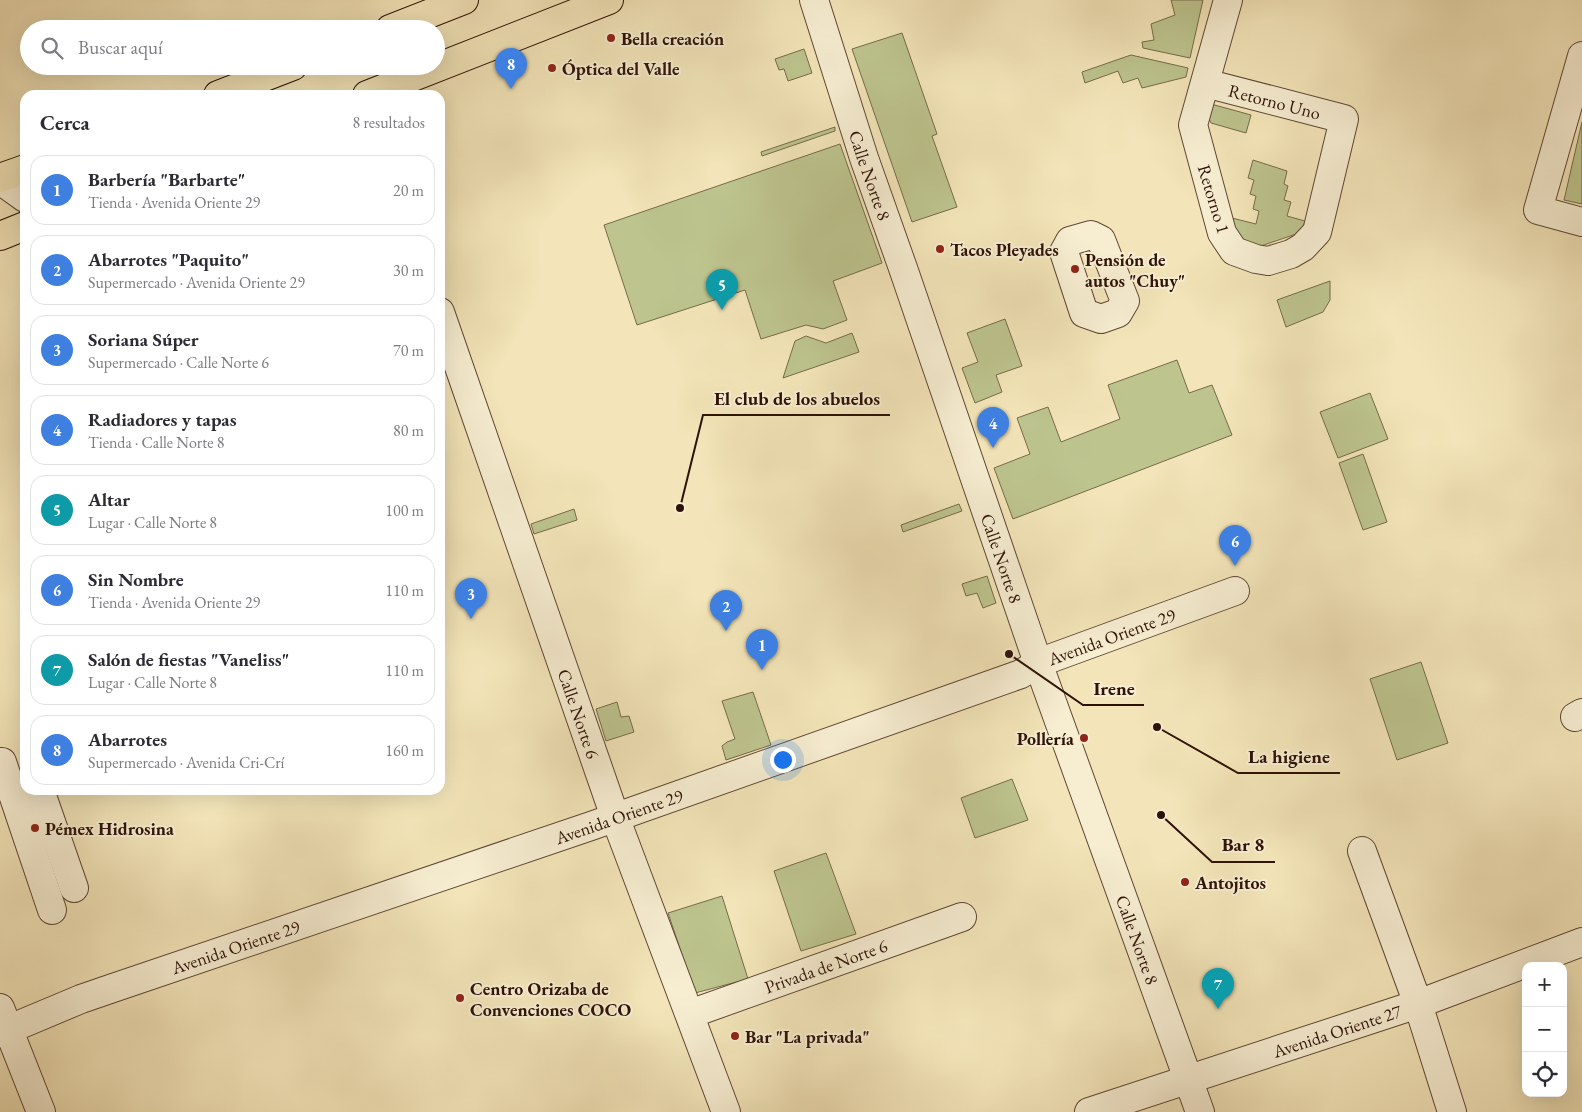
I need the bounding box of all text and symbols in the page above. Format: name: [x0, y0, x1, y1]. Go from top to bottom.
search box: [20, 20, 445, 75]
place label: Bella creación: [621, 27, 724, 50]
marker: Bella creación: [605, 32, 617, 44]
icon: search: [38, 34, 66, 62]
text: Buscar aquí: [78, 35, 163, 60]
pin: 8: [495, 48, 527, 89]
place label: Óptica del Valle: [562, 57, 680, 80]
marker: Óptica del Valle: [546, 62, 558, 74]
street label: Retorno Uno: [1226, 78, 1323, 124]
text: Cerca: [40, 109, 90, 136]
text: 8 resultados: [353, 112, 425, 133]
street label: Calle Norte 8: [844, 127, 897, 223]
street label: Retorno 1: [1193, 162, 1235, 236]
text: Barbería "Barbarte": [88, 167, 245, 192]
text: 1: [53, 180, 61, 201]
text: 20 m: [393, 180, 424, 201]
text: Tienda · Avenida Oriente 29: [88, 192, 260, 213]
place label: Tacos Pleyades: [950, 238, 1059, 261]
marker: Tacos Pleyades: [934, 243, 946, 255]
text: Abarrotes "Paquito": [88, 247, 249, 272]
place label: Pensión de autos "Chuy": [1085, 248, 1185, 292]
text: 2: [53, 260, 61, 281]
text: 30 m: [393, 260, 424, 281]
marker: Pensión de autos "Chuy": [1069, 263, 1081, 275]
pin: 5: [706, 269, 738, 310]
text: Supermercado · Avenida Oriente 29: [88, 272, 305, 293]
text: Soriana Súper: [88, 327, 199, 352]
text: 3: [53, 340, 61, 361]
text: 70 m: [393, 340, 424, 361]
text: Supermercado · Calle Norte 6: [88, 352, 269, 373]
callout: El club de los abuelos: [703, 381, 890, 415]
text: El club de los abuelos: [714, 386, 880, 411]
text: Radiadores y tapas: [88, 407, 237, 432]
pin: 4: [977, 407, 1009, 448]
text: 4: [53, 420, 61, 441]
text: 80 m: [393, 420, 424, 441]
text: Tienda · Calle Norte 8: [88, 432, 224, 453]
text: Altar: [88, 487, 130, 512]
text: 5: [53, 500, 61, 521]
text: 100 m: [385, 500, 424, 521]
street label: Calle Norte 8: [976, 510, 1028, 606]
text: Lugar · Calle Norte 8: [88, 512, 217, 533]
pin: 6: [1219, 525, 1251, 566]
text: Sin Nombre: [88, 567, 184, 592]
pin: 3: [455, 578, 487, 619]
text: 6: [53, 580, 61, 601]
text: 110 m: [385, 580, 424, 601]
pin: 2: [710, 590, 742, 631]
text: Tienda · Avenida Oriente 29: [88, 592, 260, 613]
street label: Avenida Oriente 29: [1044, 602, 1179, 670]
pin: 1: [746, 629, 778, 670]
text: Salón de fiestas "Vaneliss": [88, 647, 289, 672]
text: 7: [53, 660, 61, 681]
text: 110 m: [385, 660, 424, 681]
street label: Calle Norte 6: [553, 666, 605, 762]
callout: Irene: [1083, 671, 1144, 705]
text: Lugar · Calle Norte 8: [88, 672, 217, 693]
text: Irene: [1093, 676, 1135, 701]
text: Abarrotes: [88, 727, 167, 752]
place label: Pollería: [1017, 727, 1074, 750]
marker: Pollería: [1078, 732, 1090, 744]
callout: La higiene: [1238, 739, 1340, 773]
text: 8: [53, 740, 61, 761]
text: 160 m: [385, 740, 424, 761]
text: La higiene: [1248, 744, 1330, 769]
your location: [770, 747, 796, 773]
text: Supermercado · Avenida Cri-Crí: [88, 752, 285, 773]
street label: Avenida Oriente 29: [551, 783, 686, 849]
place label: Pémex Hidrosina: [45, 817, 174, 840]
marker: Pémex Hidrosina: [29, 822, 41, 834]
callout: Bar 8: [1212, 828, 1275, 862]
text: Bar 8: [1222, 832, 1264, 857]
place label: Antojitos: [1194, 871, 1266, 894]
marker: Antojitos: [1179, 876, 1191, 888]
street label: Calle Norte 8: [1111, 892, 1164, 988]
street label: Avenida Oriente 29: [167, 914, 303, 979]
street label: Privada de Norte 6: [761, 933, 891, 998]
map controls: [1522, 962, 1567, 1097]
button: +: [1522, 962, 1567, 1007]
pin: 7: [1202, 968, 1234, 1009]
place label: Centro Orizaba de Convenciones COCO: [470, 977, 631, 1021]
marker: Centro Orizaba de Convenciones COCO: [454, 992, 466, 1004]
street label: Avenida Oriente 27: [1269, 999, 1404, 1063]
button: −: [1522, 1007, 1567, 1052]
place label: Bar "La privada": [745, 1025, 870, 1048]
marker: Bar "La privada": [729, 1030, 741, 1042]
button: locate: [1522, 1052, 1567, 1097]

